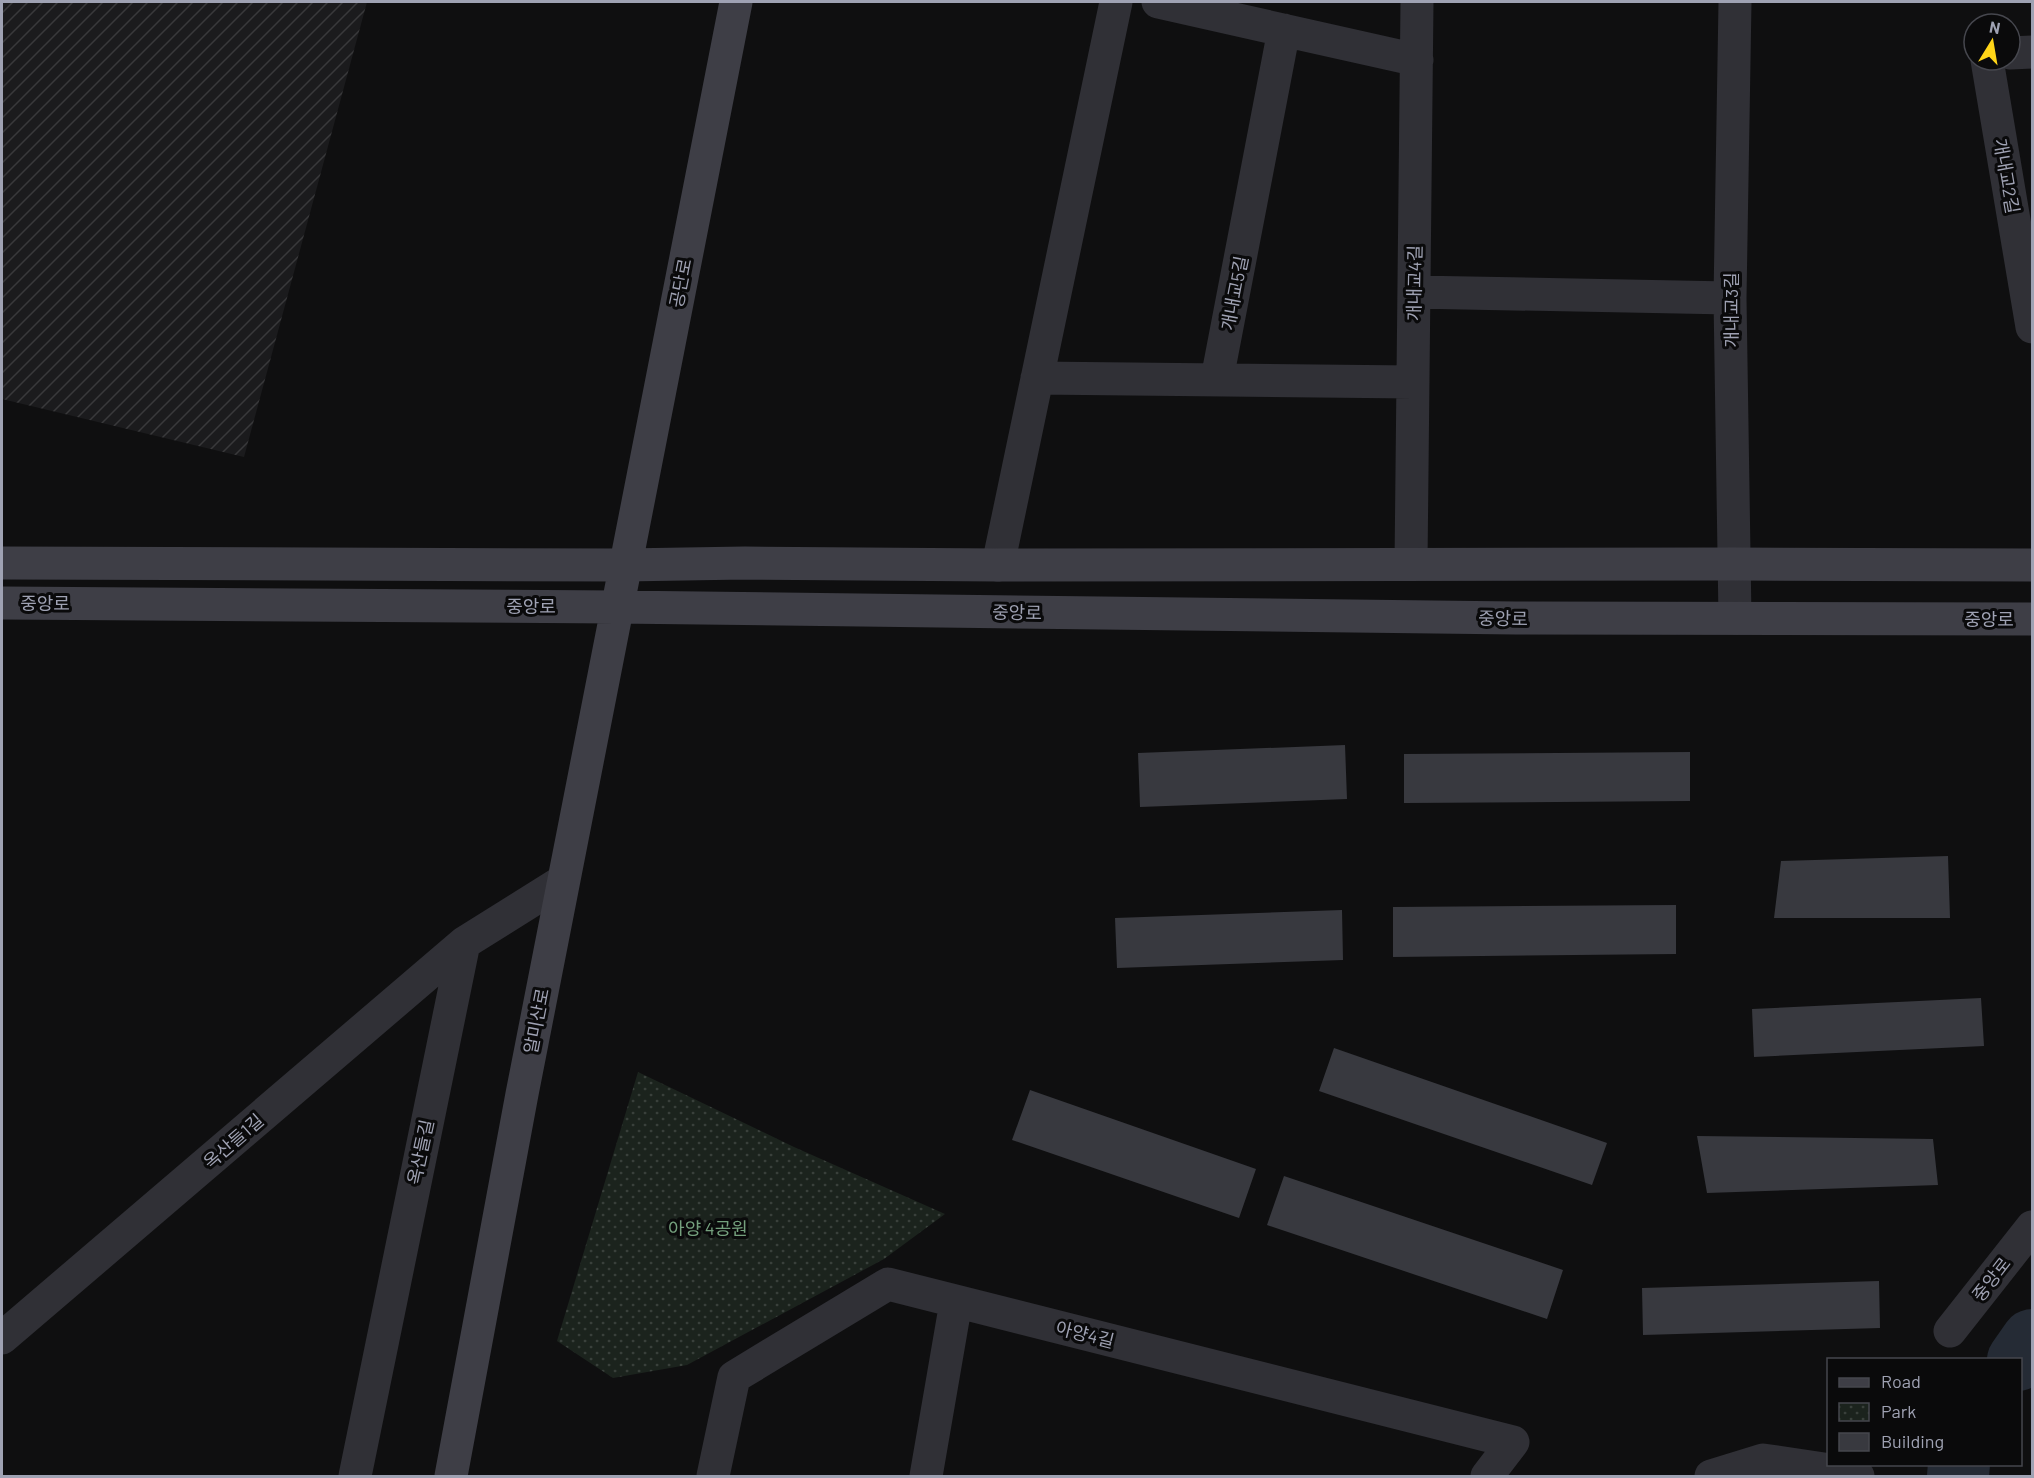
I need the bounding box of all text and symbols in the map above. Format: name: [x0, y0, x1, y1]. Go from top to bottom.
north arrow: [1962, 12, 2022, 72]
text: N: [1988, 16, 2002, 37]
street label: 개내교2길: [1990, 137, 2024, 215]
street label: 개내교4길: [1402, 245, 1426, 321]
street label: 개내교5길: [1216, 254, 1252, 332]
street label: 공단로: [664, 257, 696, 309]
street label: 개내교3길: [1720, 272, 1742, 348]
street label: 중앙로: [20, 592, 70, 614]
street label: 중앙로: [506, 595, 556, 617]
street label: 중앙로: [992, 601, 1042, 623]
street label: 중앙로: [1478, 607, 1528, 629]
street label: 중앙로: [1964, 608, 2014, 630]
street label: 알미산로: [519, 986, 553, 1056]
street label: 옥산들1길: [198, 1109, 268, 1173]
street label: 옥산들길: [402, 1117, 438, 1187]
park label: 아양 4공원: [668, 1217, 748, 1239]
street label: 중앙로: [1967, 1253, 2015, 1305]
street label: 아양4길: [1053, 1316, 1117, 1352]
legend: [1827, 1358, 2022, 1466]
text: Road: [1881, 1370, 1921, 1392]
text: Park: [1881, 1400, 1916, 1422]
text: Building: [1881, 1430, 1944, 1452]

